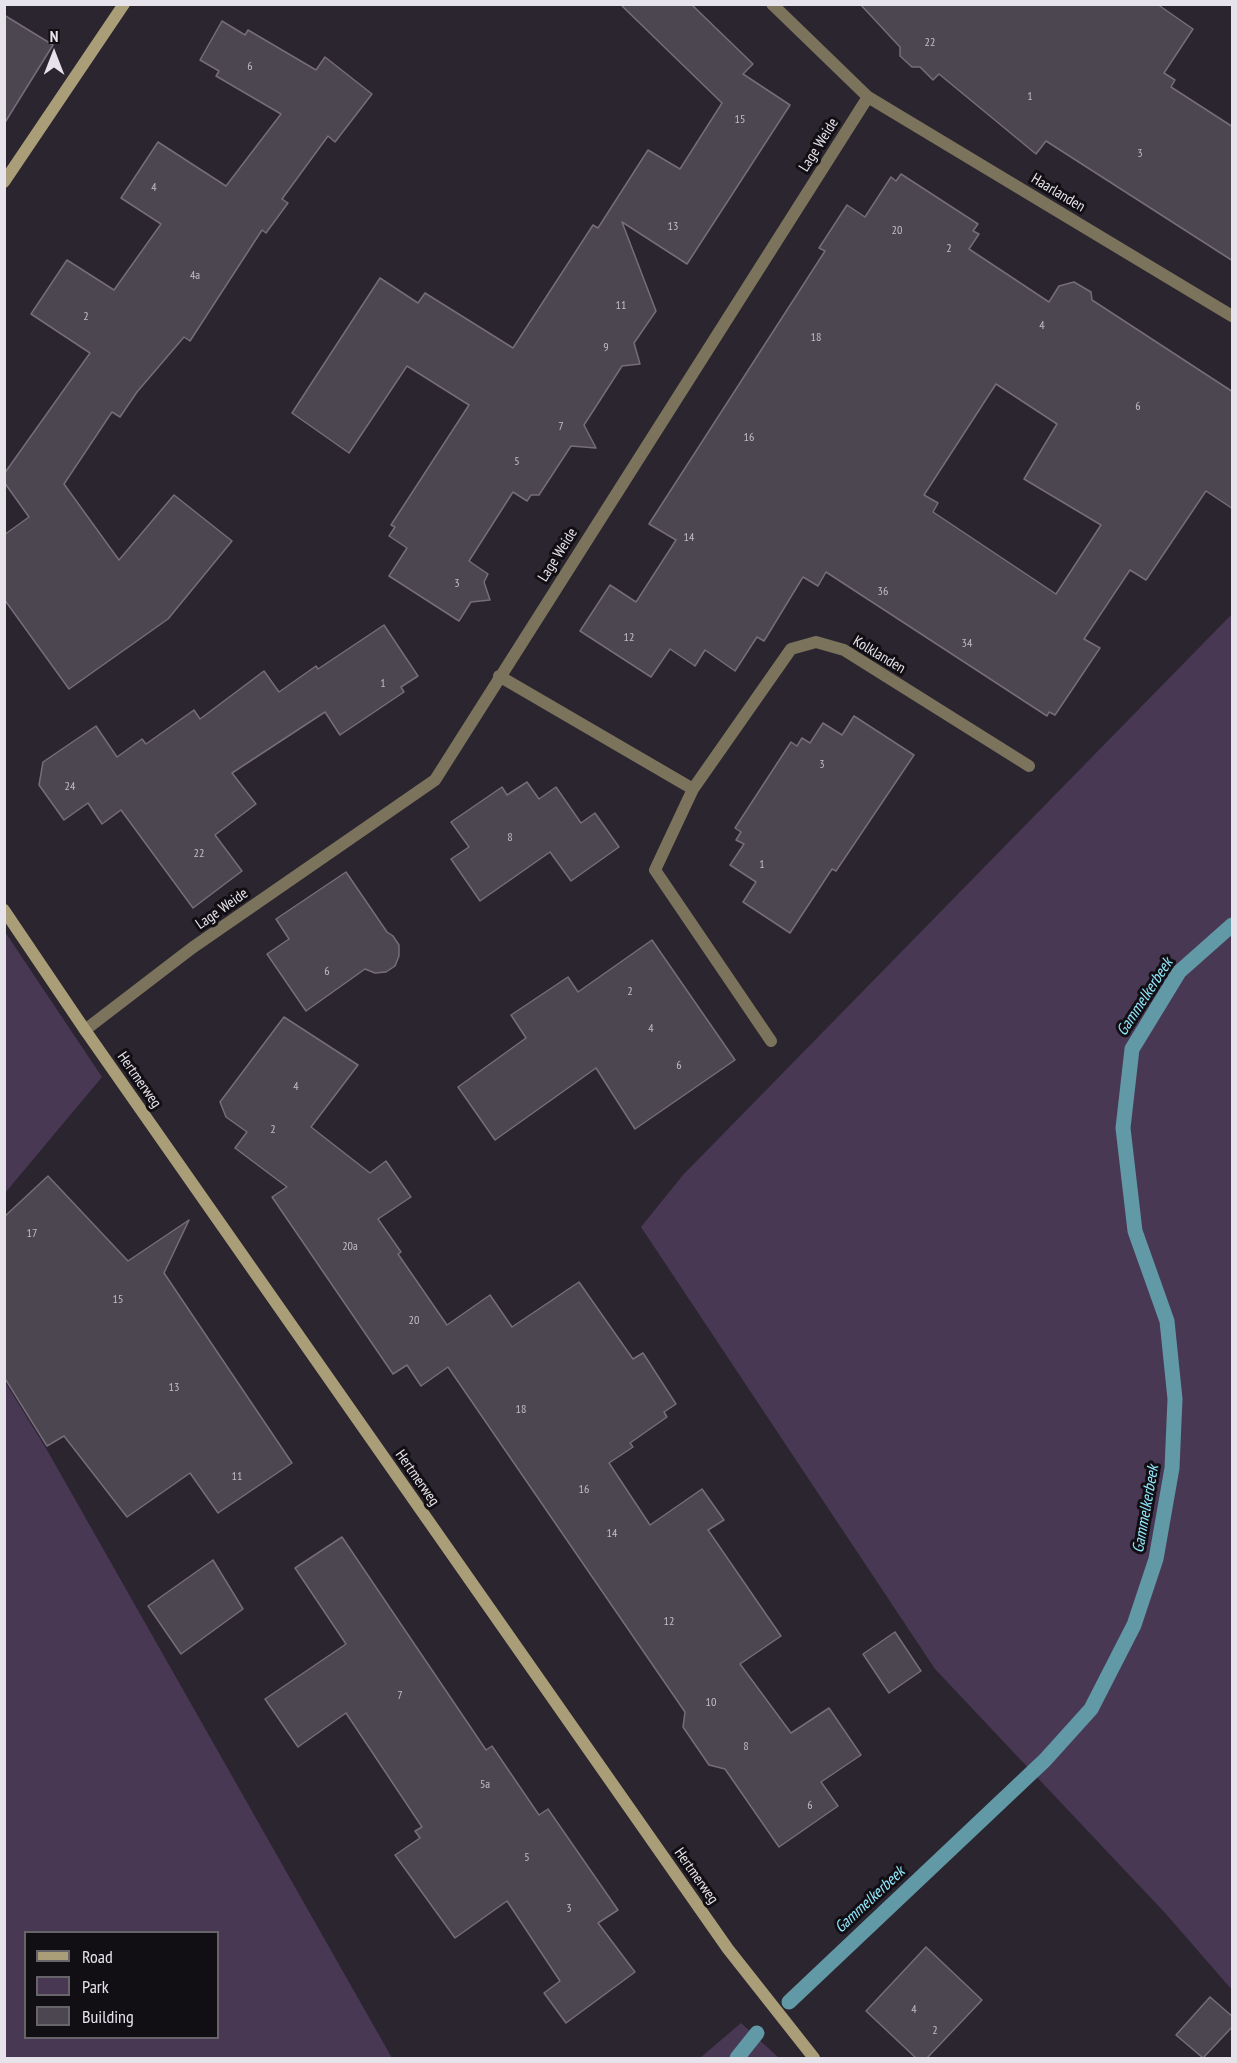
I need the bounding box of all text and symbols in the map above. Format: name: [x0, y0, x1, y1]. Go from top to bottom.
north arrow: [24, 24, 84, 84]
text: N: [50, 26, 58, 46]
house number: 22: [925, 36, 935, 50]
house number: 6: [247, 60, 253, 74]
house number: 1: [1027, 90, 1033, 104]
house number: 15: [735, 113, 745, 127]
street label: Lage Weide: [796, 115, 842, 175]
house number: 3: [1137, 147, 1143, 161]
street label: Haarlanden: [1028, 170, 1088, 216]
house number: 4: [151, 181, 157, 195]
house number: 13: [668, 220, 678, 234]
house number: 20: [892, 224, 902, 238]
house number: 2: [946, 242, 952, 256]
house number: 4a: [190, 269, 200, 283]
house number: 11: [616, 299, 626, 313]
house number: 2: [83, 310, 89, 324]
house number: 4: [1039, 319, 1045, 333]
house number: 18: [811, 331, 821, 345]
house number: 9: [603, 341, 609, 355]
house number: 6: [1135, 400, 1141, 414]
house number: 7: [558, 420, 564, 434]
house number: 16: [744, 431, 754, 445]
house number: 5: [514, 455, 520, 469]
street label: Lage Weide: [535, 525, 581, 585]
house number: 14: [684, 531, 694, 545]
house number: 3: [454, 577, 460, 591]
house number: 36: [878, 585, 888, 599]
house number: 12: [624, 631, 634, 645]
street label: Kolklanden: [850, 632, 908, 678]
house number: 34: [962, 637, 972, 651]
house number: 1: [380, 677, 386, 691]
house number: 3: [819, 758, 825, 772]
house number: 24: [65, 780, 75, 794]
house number: 8: [507, 831, 513, 845]
house number: 22: [194, 847, 204, 861]
house number: 1: [759, 858, 765, 872]
street label: Lage Weide: [192, 885, 252, 933]
water label: Gammelkerbeek: [1113, 955, 1177, 1039]
house number: 6: [324, 965, 330, 979]
house number: 2: [627, 985, 633, 999]
house number: 4: [648, 1022, 654, 1036]
street label: Hertmerweg: [113, 1049, 165, 1111]
house number: 6: [676, 1059, 682, 1073]
house number: 4: [293, 1080, 299, 1094]
house number: 2: [270, 1123, 276, 1137]
house number: 17: [27, 1227, 37, 1241]
house number: 20a: [342, 1240, 358, 1254]
house number: 15: [113, 1293, 123, 1307]
house number: 20: [409, 1314, 419, 1328]
house number: 13: [169, 1381, 179, 1395]
house number: 18: [516, 1403, 526, 1417]
street label: Hertmerweg: [391, 1447, 443, 1509]
water label: Gammelkerbeek: [1129, 1464, 1163, 1554]
house number: 11: [232, 1470, 242, 1484]
house number: 16: [579, 1483, 589, 1497]
house number: 14: [607, 1527, 617, 1541]
house number: 12: [664, 1615, 674, 1629]
house number: 7: [397, 1689, 403, 1703]
house number: 10: [706, 1696, 716, 1710]
house number: 8: [743, 1740, 749, 1754]
house number: 5a: [480, 1778, 490, 1792]
house number: 6: [807, 1799, 813, 1813]
street label: Hertmerweg: [670, 1845, 722, 1907]
house number: 5: [524, 1851, 530, 1865]
water label: Gammelkerbeek: [831, 1863, 909, 1937]
house number: 3: [566, 1902, 572, 1916]
legend: [24, 1931, 219, 2039]
text: Road: [82, 1945, 113, 1968]
text: Park: [82, 1975, 109, 1998]
house number: 4: [911, 2003, 917, 2017]
text: Building: [82, 2005, 134, 2028]
house number: 2: [932, 2024, 938, 2038]

